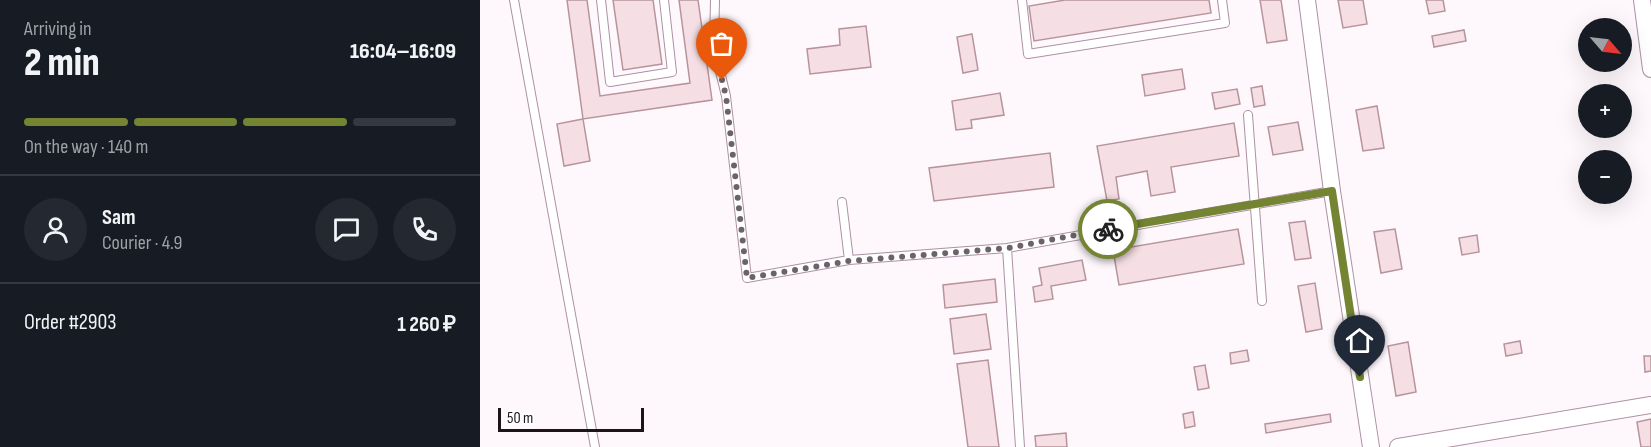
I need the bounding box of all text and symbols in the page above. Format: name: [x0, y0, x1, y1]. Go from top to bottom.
text: Arriving in: [24, 17, 92, 41]
pin: [696, 18, 747, 80]
north arrow: [1578, 18, 1632, 72]
map controls: [1578, 18, 1632, 204]
icon: bag: [705, 27, 738, 60]
text: 16:04–16:09: [350, 38, 456, 65]
text: 2 min: [24, 40, 100, 87]
button: +: [1578, 84, 1632, 138]
text: On the way · 140 m: [24, 135, 148, 159]
button: −: [1578, 150, 1632, 204]
button: person: [24, 198, 87, 261]
button: chat: [315, 198, 378, 261]
button: phone: [393, 198, 456, 261]
courier: [1078, 199, 1138, 259]
text: Sam: [102, 204, 136, 231]
icon: bike: [1092, 213, 1125, 246]
text: Courier · 4.9: [102, 231, 182, 255]
text: Order #2903: [24, 309, 117, 336]
text: 1 260 ₽: [397, 311, 456, 338]
pin: [1334, 315, 1385, 377]
icon: home: [1343, 324, 1376, 357]
scale bar: [498, 405, 644, 432]
text: 50 m: [507, 409, 533, 428]

